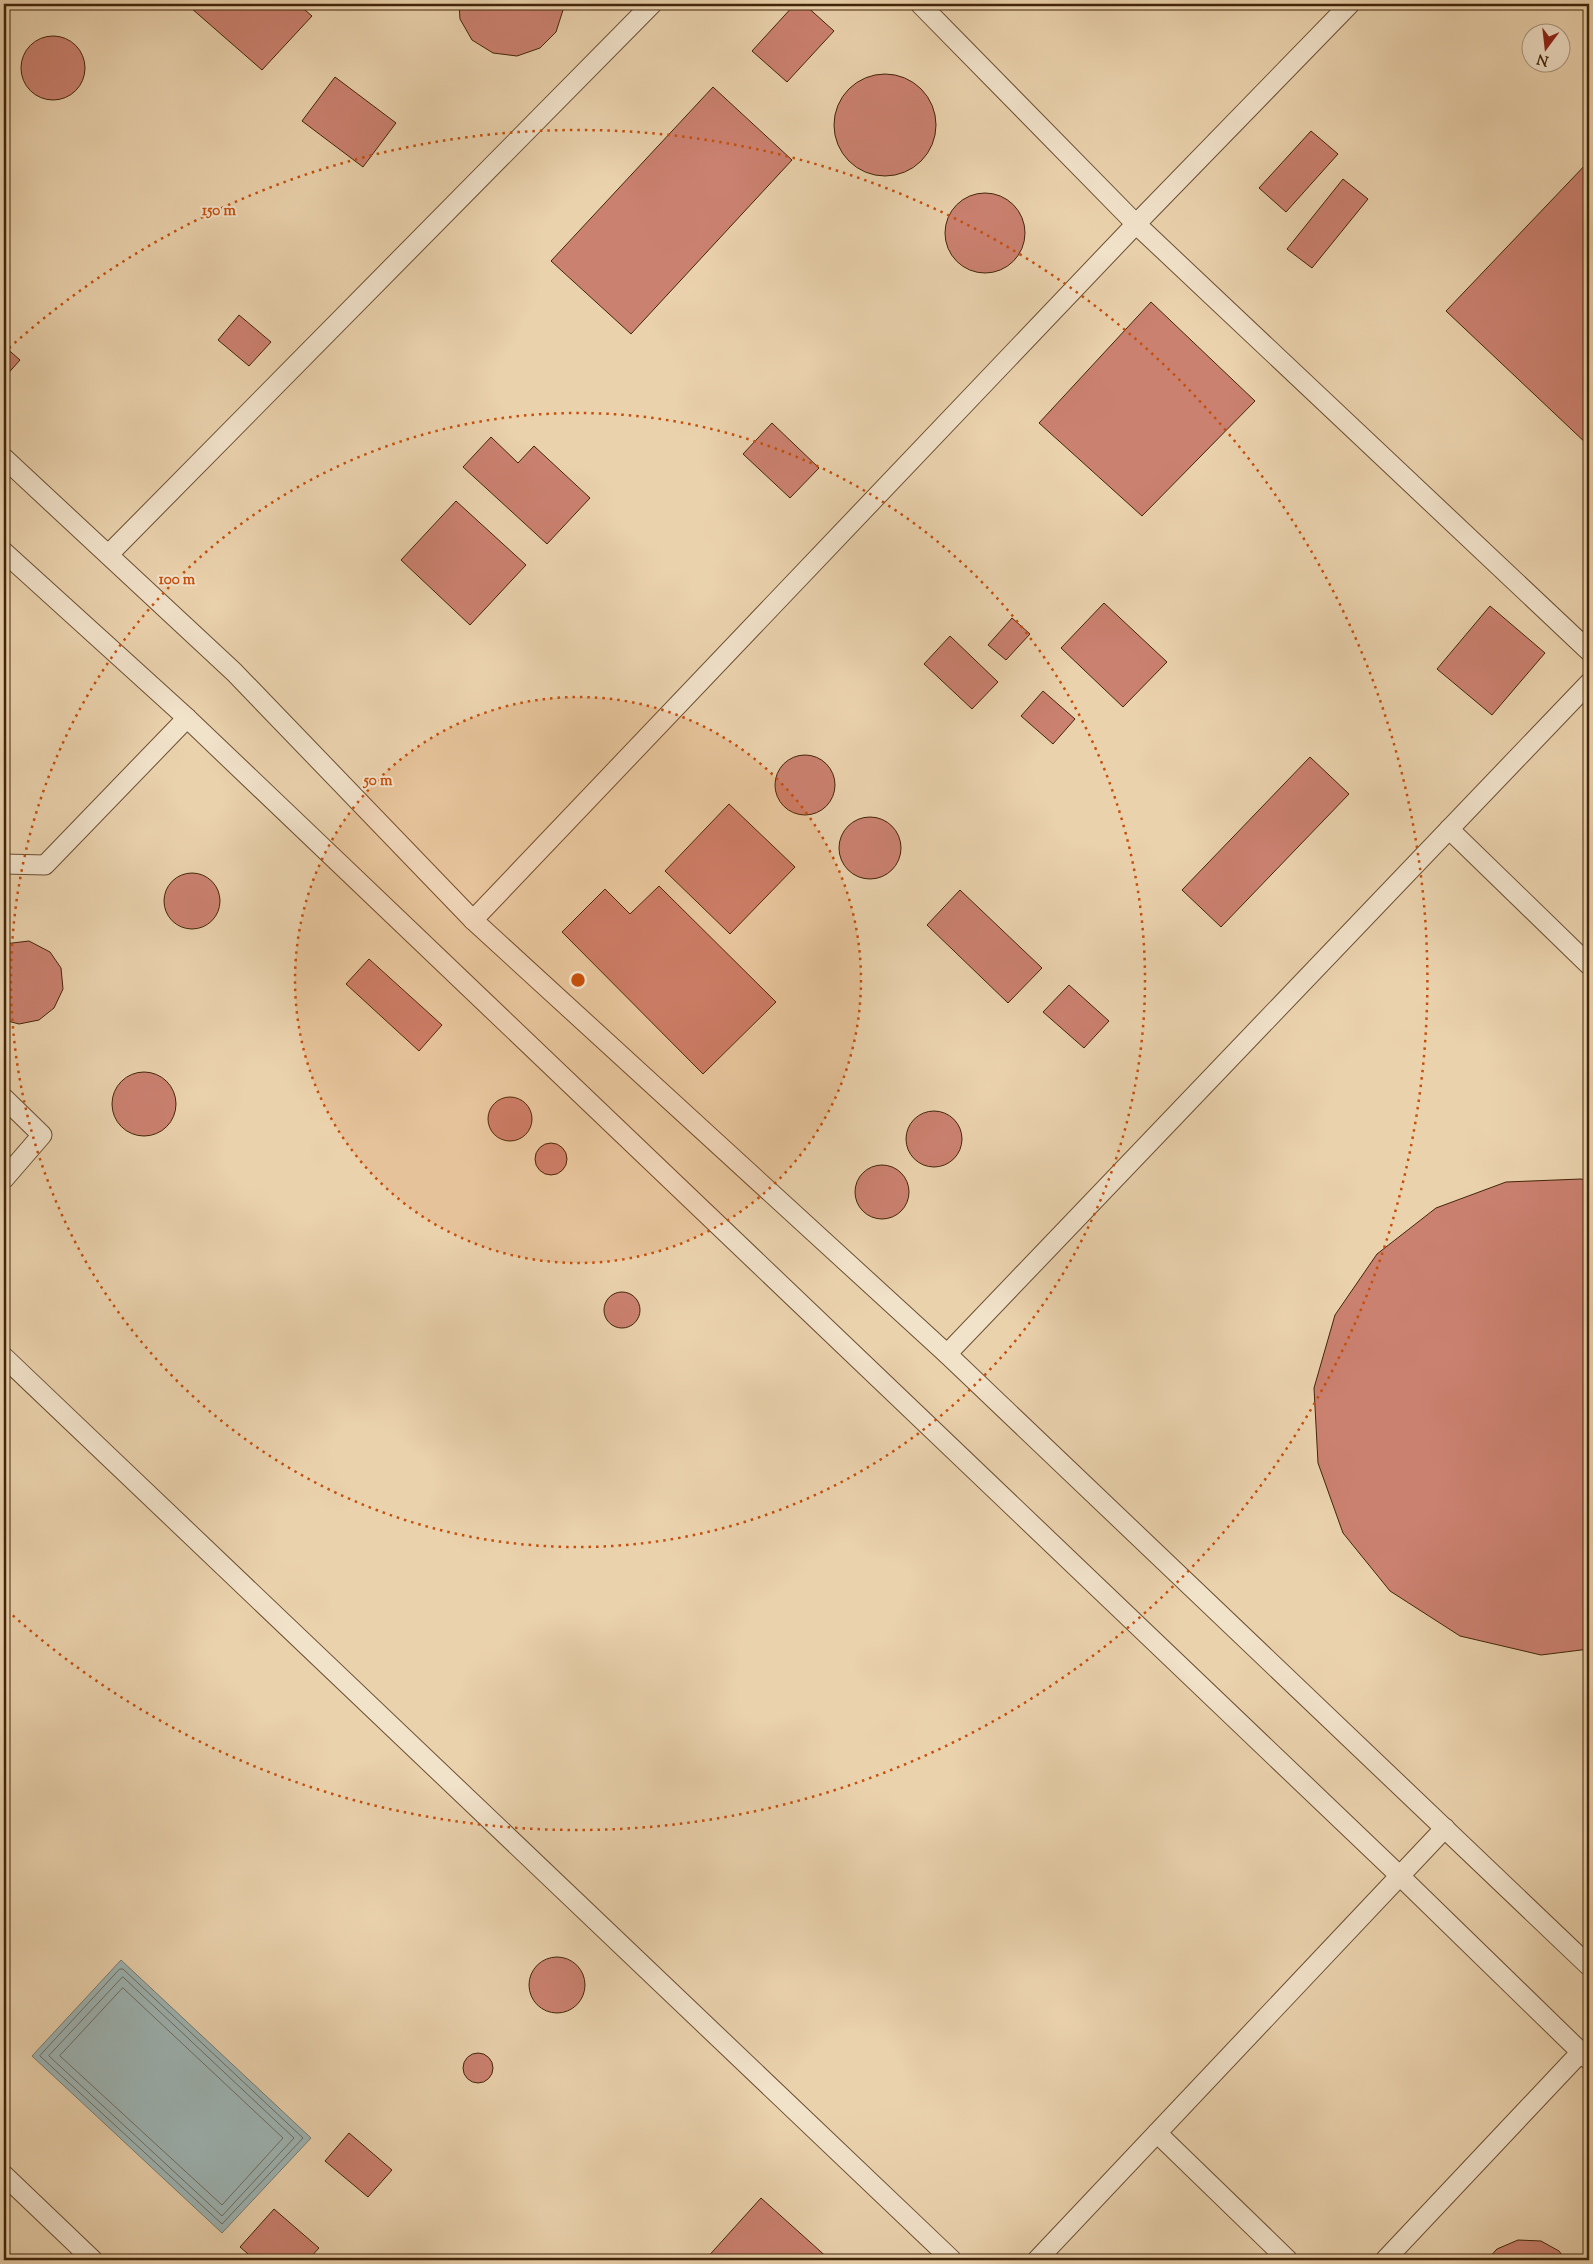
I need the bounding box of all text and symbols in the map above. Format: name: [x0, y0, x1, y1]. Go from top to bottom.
north arrow: [1520, 22, 1570, 72]
text: N: [1535, 48, 1551, 70]
text: 150 m: [202, 201, 236, 222]
text: 100 m: [159, 570, 196, 591]
text: 50 m: [363, 771, 393, 792]
centre of rings: [569, 971, 587, 989]

